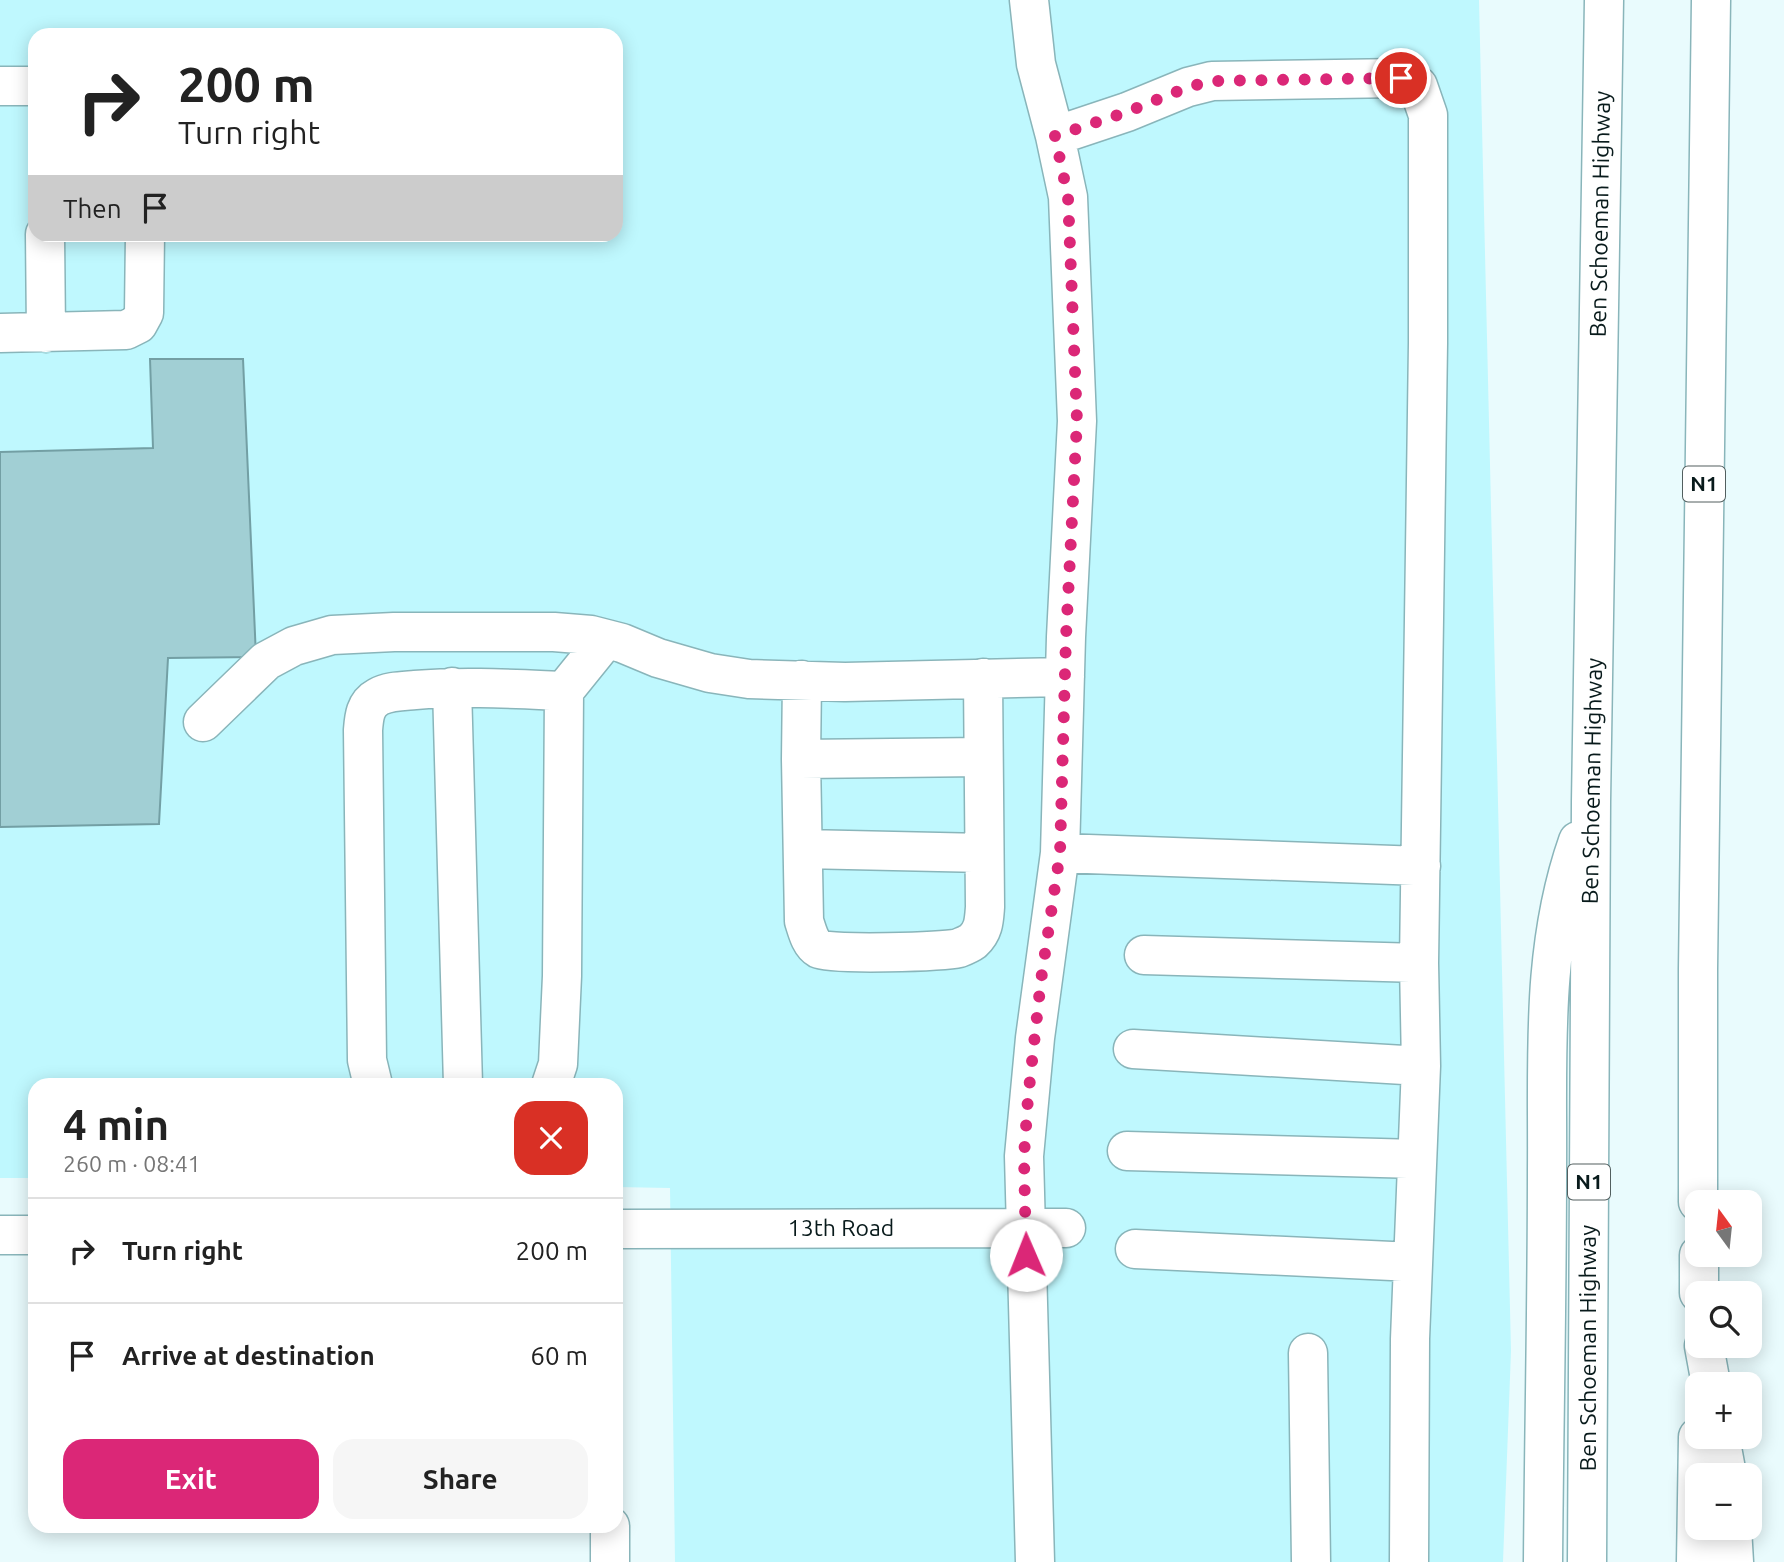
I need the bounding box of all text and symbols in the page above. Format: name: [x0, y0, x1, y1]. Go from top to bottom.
pin: [1371, 48, 1431, 108]
icon: right: [63, 56, 154, 147]
text: 200 m: [178, 56, 315, 111]
icon: arrive: [1382, 59, 1420, 97]
street label: Ben Schoeman Highway: [1585, 91, 1614, 337]
text: Turn right: [178, 114, 320, 150]
icon: arrive: [136, 189, 174, 227]
text: Then: [63, 194, 122, 223]
road number: N1: [1683, 466, 1725, 502]
street label: Ben Schoeman Highway: [1577, 658, 1606, 904]
text: 4 min: [63, 1101, 169, 1148]
button: close: [514, 1101, 588, 1175]
text: 260 m · 08:41: [63, 1151, 201, 1176]
road number: N1: [1568, 1164, 1610, 1200]
north arrow: [1685, 1190, 1762, 1267]
map controls: [1685, 1190, 1762, 1540]
street label: 13th Road: [788, 1215, 894, 1240]
position arrow: [989, 1218, 1063, 1292]
street label: Ben Schoeman Highway: [1575, 1225, 1600, 1471]
icon: right: [63, 1232, 101, 1270]
text: Turn right: [122, 1236, 243, 1265]
text: 200 m: [516, 1236, 588, 1265]
button: search: [1685, 1281, 1762, 1358]
icon: arrive: [63, 1337, 101, 1375]
text: Arrive at destination: [122, 1341, 375, 1370]
text: 60 m: [530, 1341, 588, 1370]
button: +: [1685, 1372, 1762, 1449]
button: Exit: [63, 1439, 319, 1519]
button: Share: [333, 1439, 588, 1519]
button: −: [1685, 1463, 1762, 1540]

